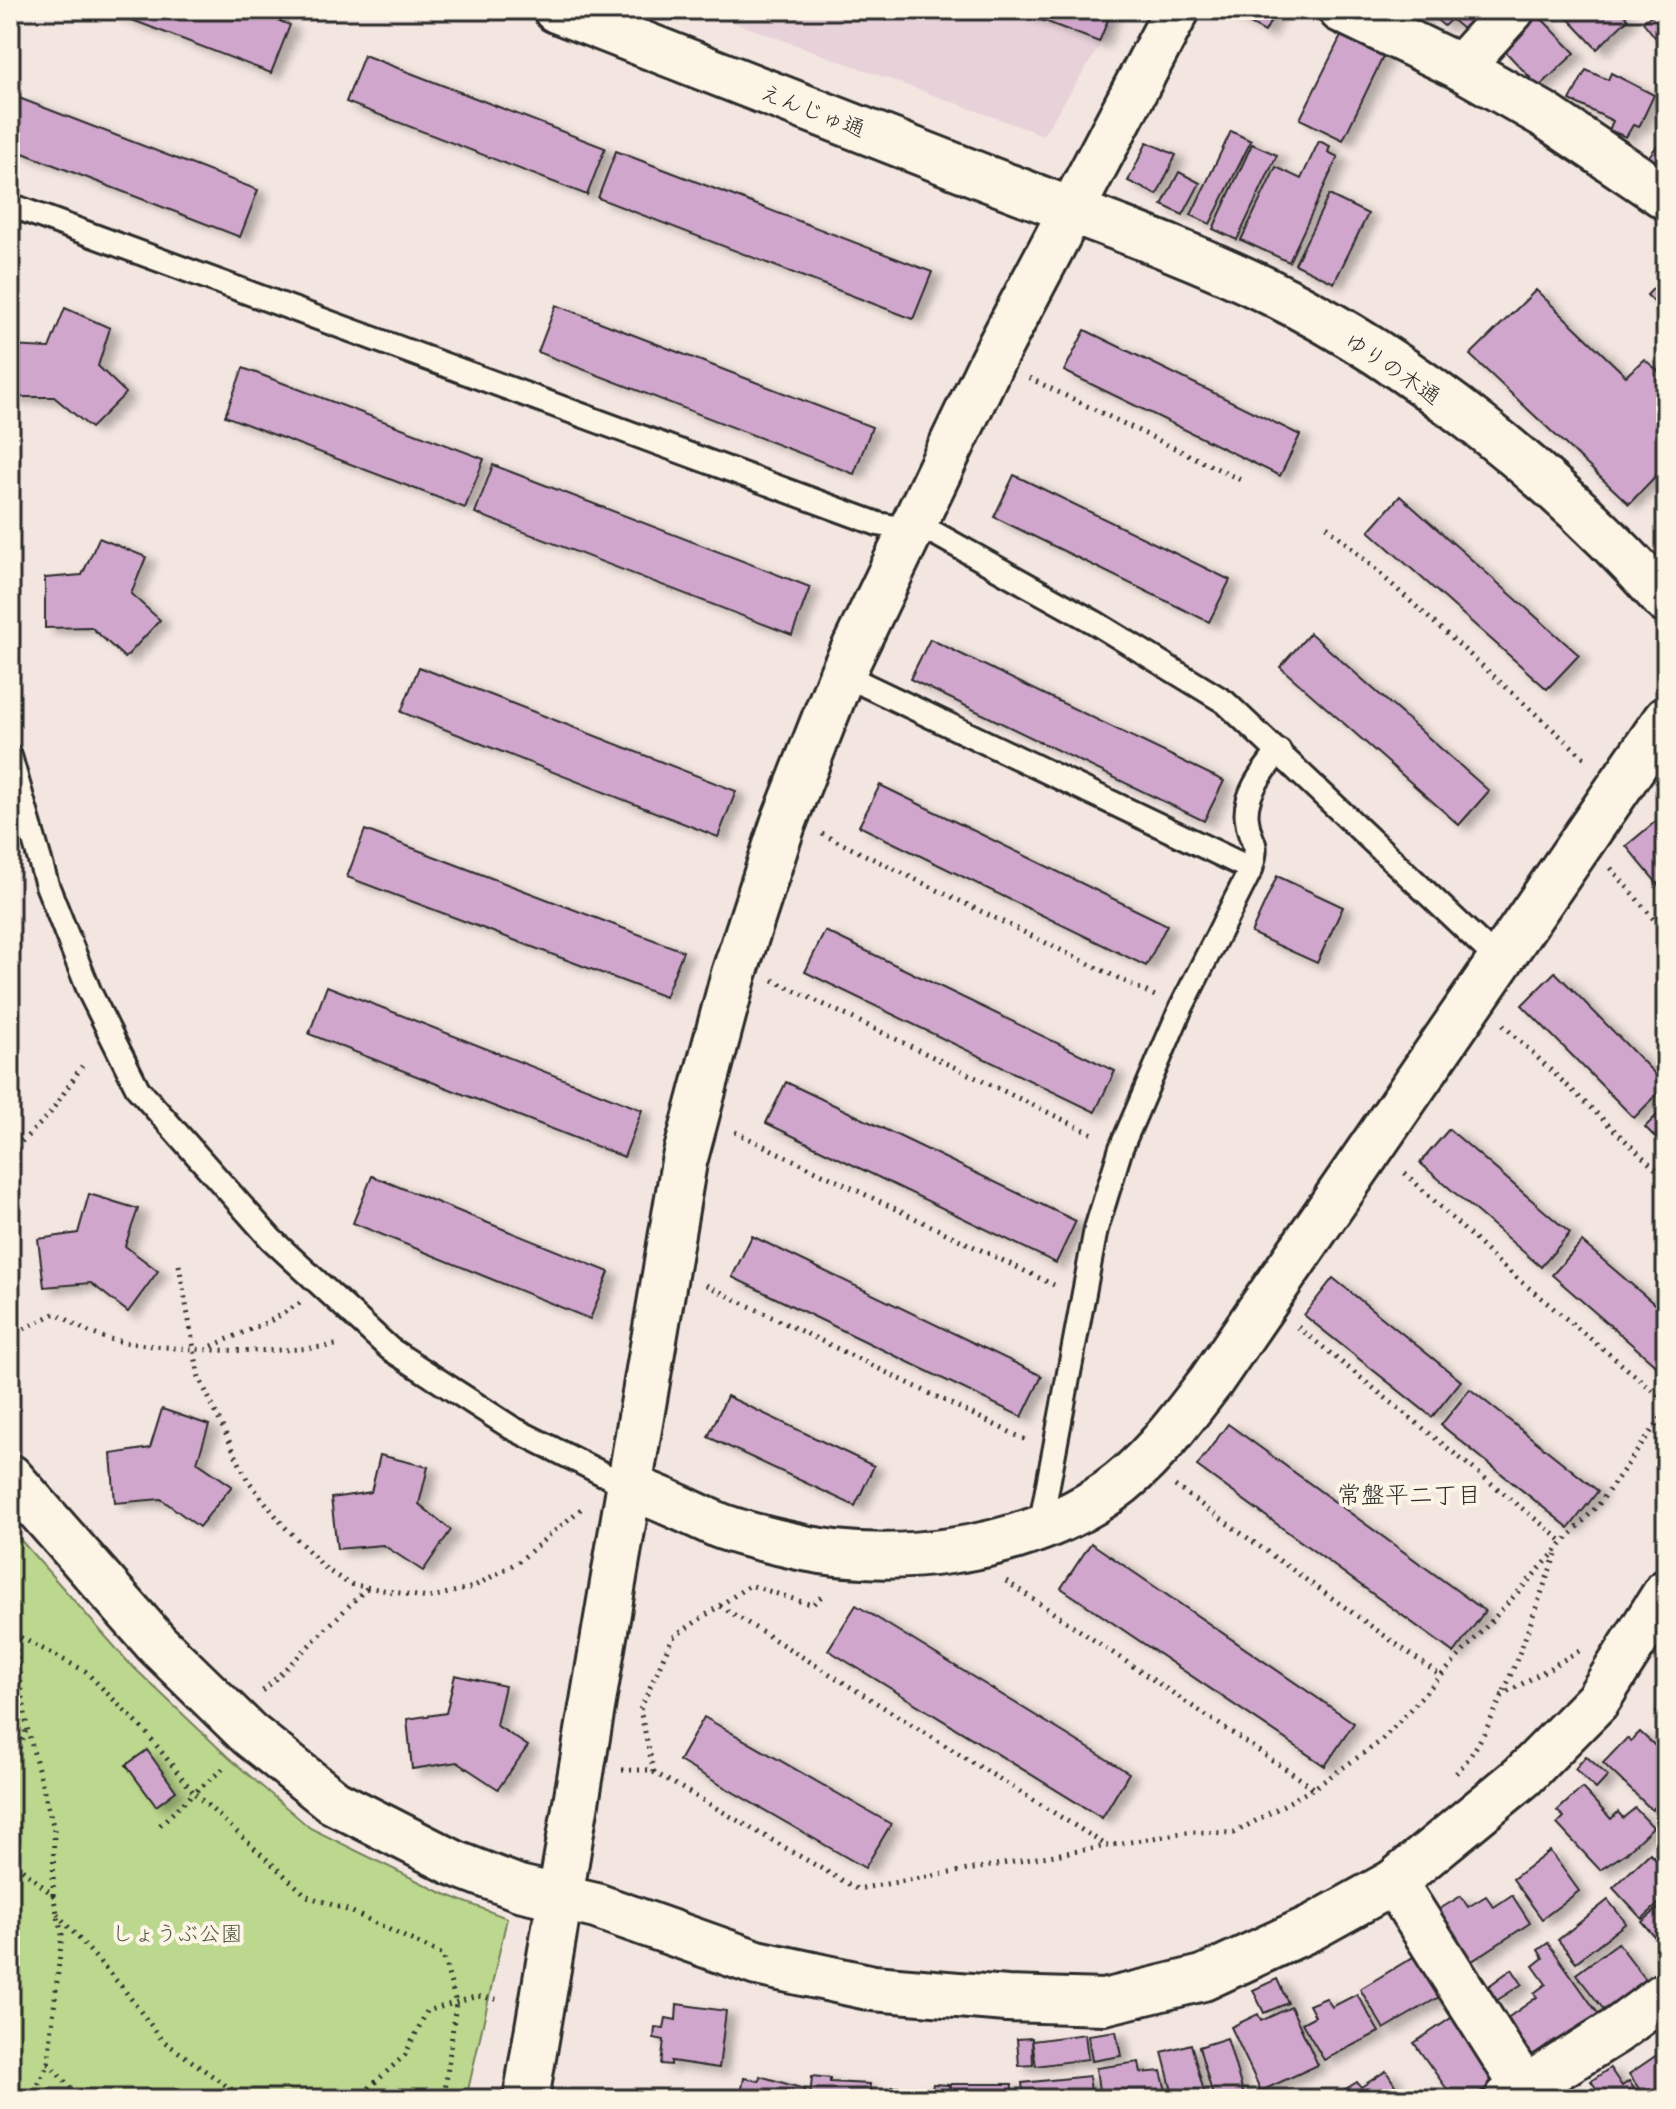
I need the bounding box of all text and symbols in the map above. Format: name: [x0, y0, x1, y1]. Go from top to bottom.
street label: えんじゅ通: [757, 79, 869, 143]
street label: ゆりの木通: [1340, 327, 1445, 410]
district label: 常盤平二丁目: [1337, 1481, 1481, 1509]
park label: しょうぶ公園: [111, 1921, 243, 1947]

